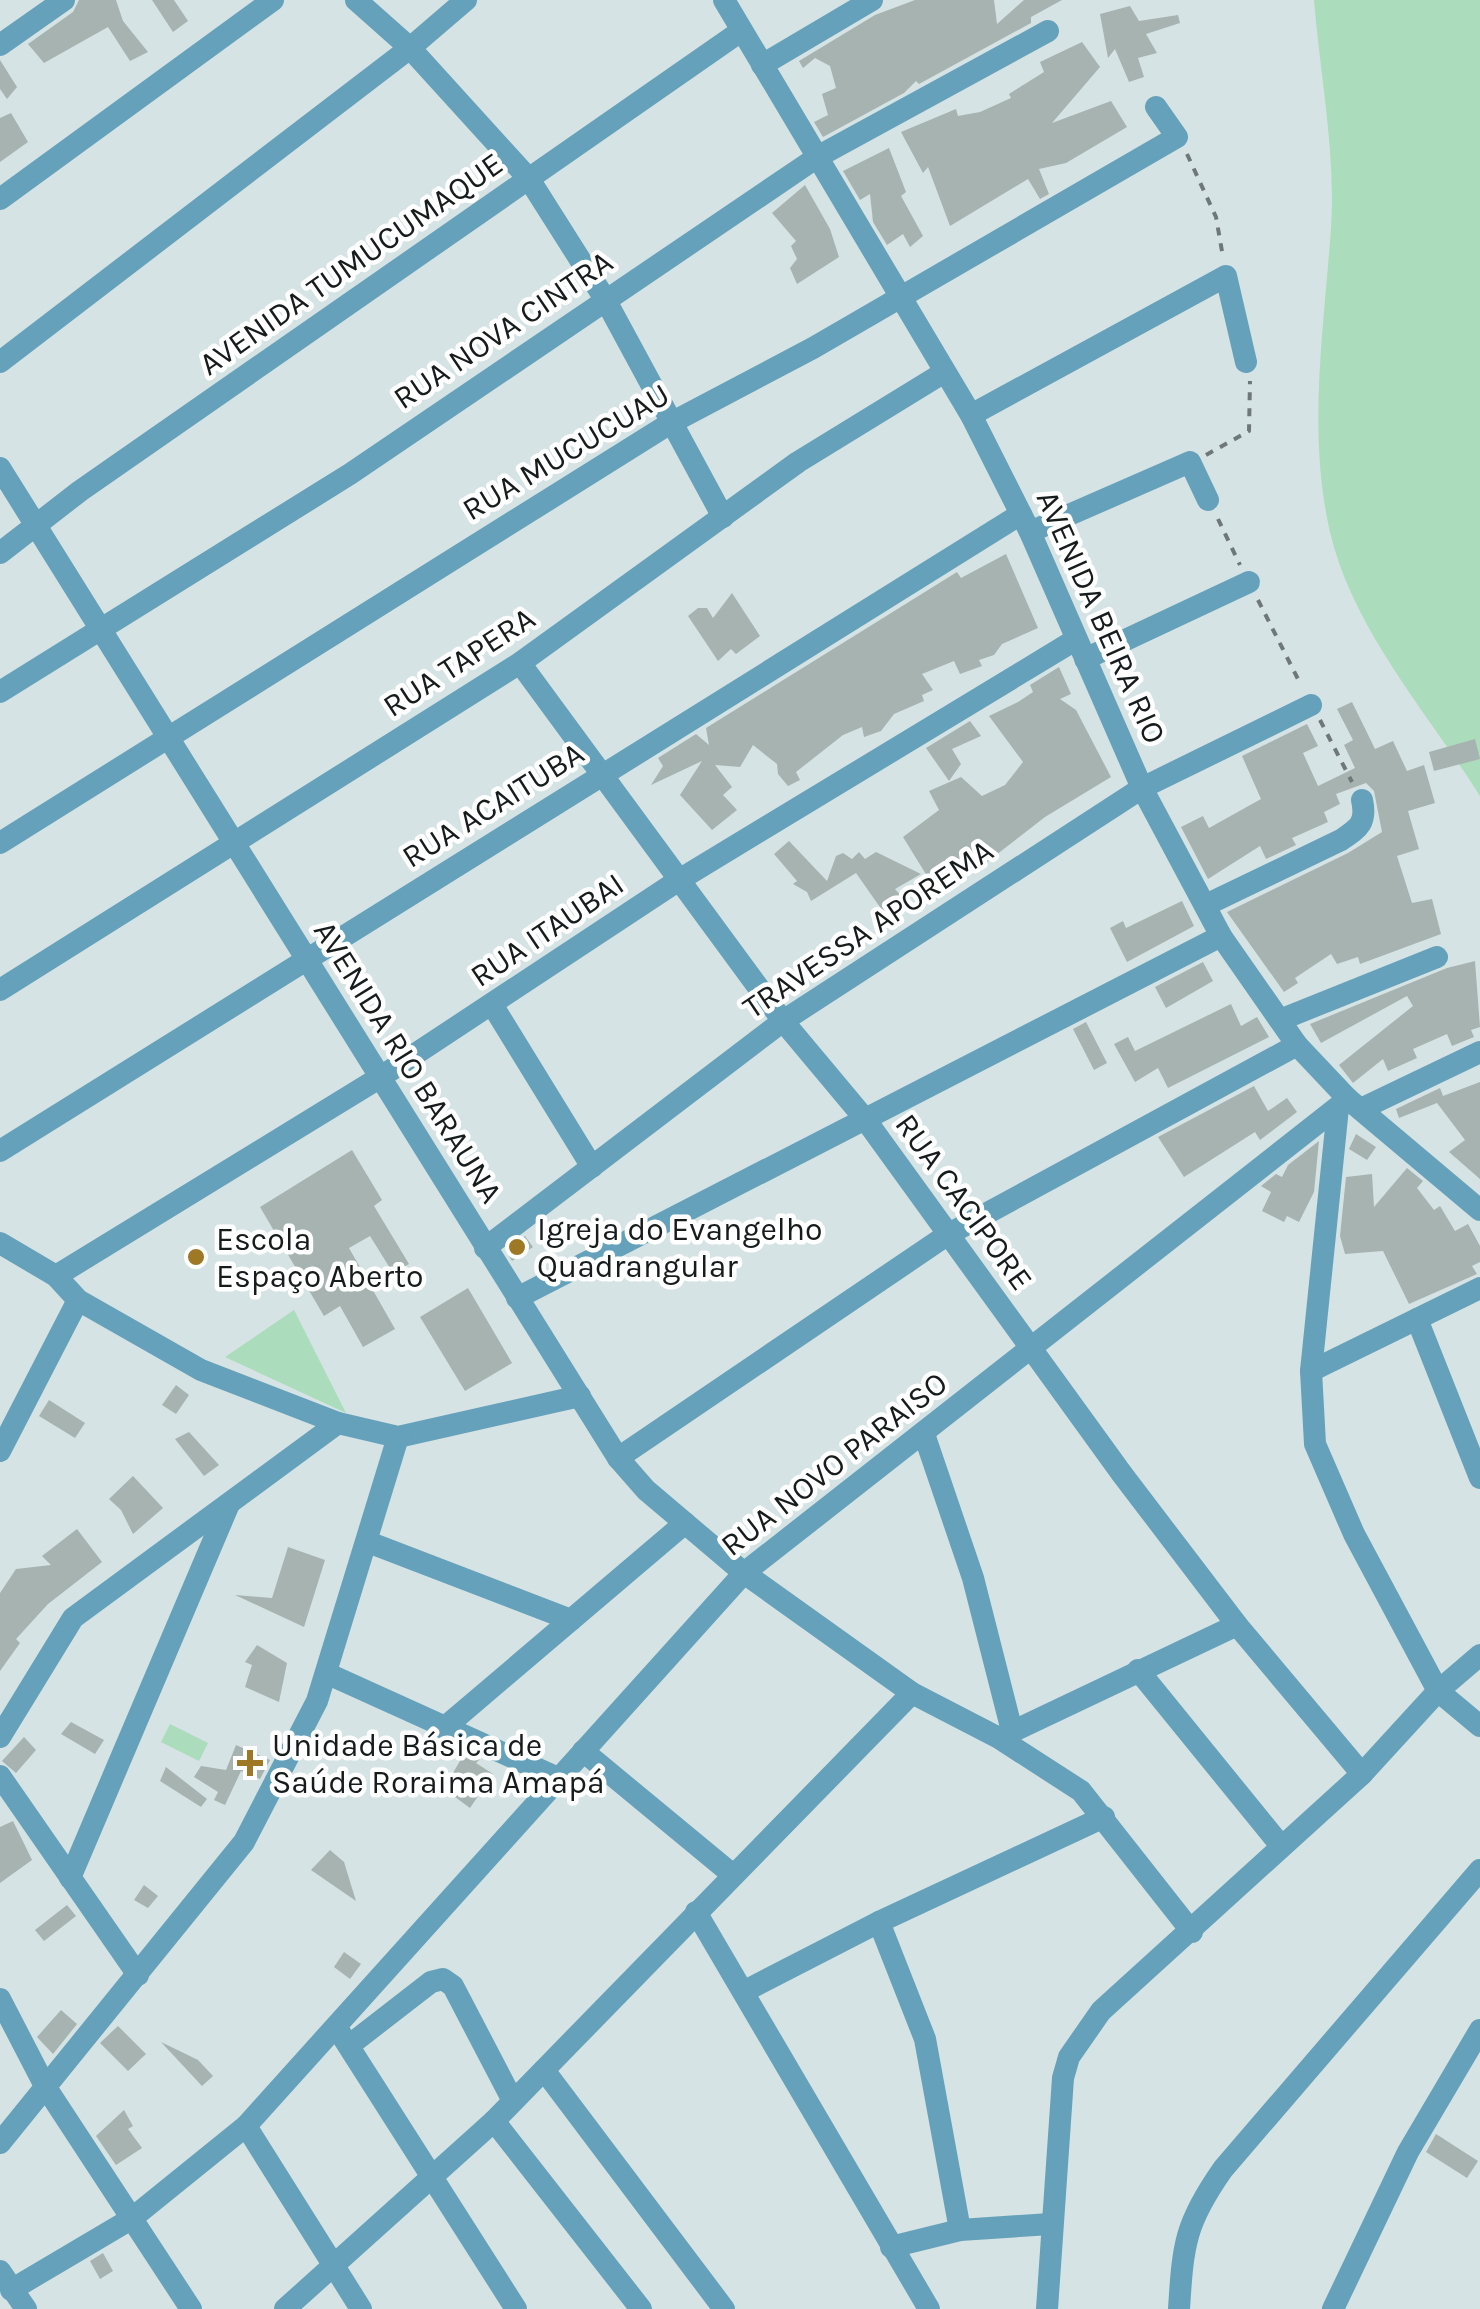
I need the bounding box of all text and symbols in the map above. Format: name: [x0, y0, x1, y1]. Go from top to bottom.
street label: AVENIDA TUMUCUMAQUE: [192, 145, 510, 383]
street label: RUA NOVA CINTRA: [386, 243, 620, 417]
street label: RUA MUCUCUAU: [456, 376, 676, 528]
street label: AVENIDA BEIRA RIO: [1029, 485, 1173, 749]
street label: RUA TAPERA: [376, 599, 542, 725]
street label: RUA ACAITUBA: [395, 734, 591, 876]
street label: TRAVESSA APOREMA: [736, 832, 1000, 1026]
street label: RUA ITAUBAI: [463, 865, 631, 995]
street label: AVENIDA RIO BARAUNA: [306, 914, 510, 1210]
street label: RUA CACIPORE: [888, 1107, 1040, 1297]
place label: Igreja do Evangelho Quadrangular: [537, 1211, 823, 1285]
place label: Escola Espaço Aberto: [216, 1221, 424, 1295]
marker: Igreja do Evangelho Quadrangular: [506, 1236, 528, 1258]
marker: Escola Espaço Aberto: [185, 1246, 207, 1268]
street label: RUA NOVO PARAISO: [714, 1364, 954, 1564]
place label: Unidade Básica de Saúde Roraima Amapá: [272, 1727, 605, 1801]
marker: Unidade Básica de Saúde Roraima Amapá: [237, 1750, 263, 1776]

